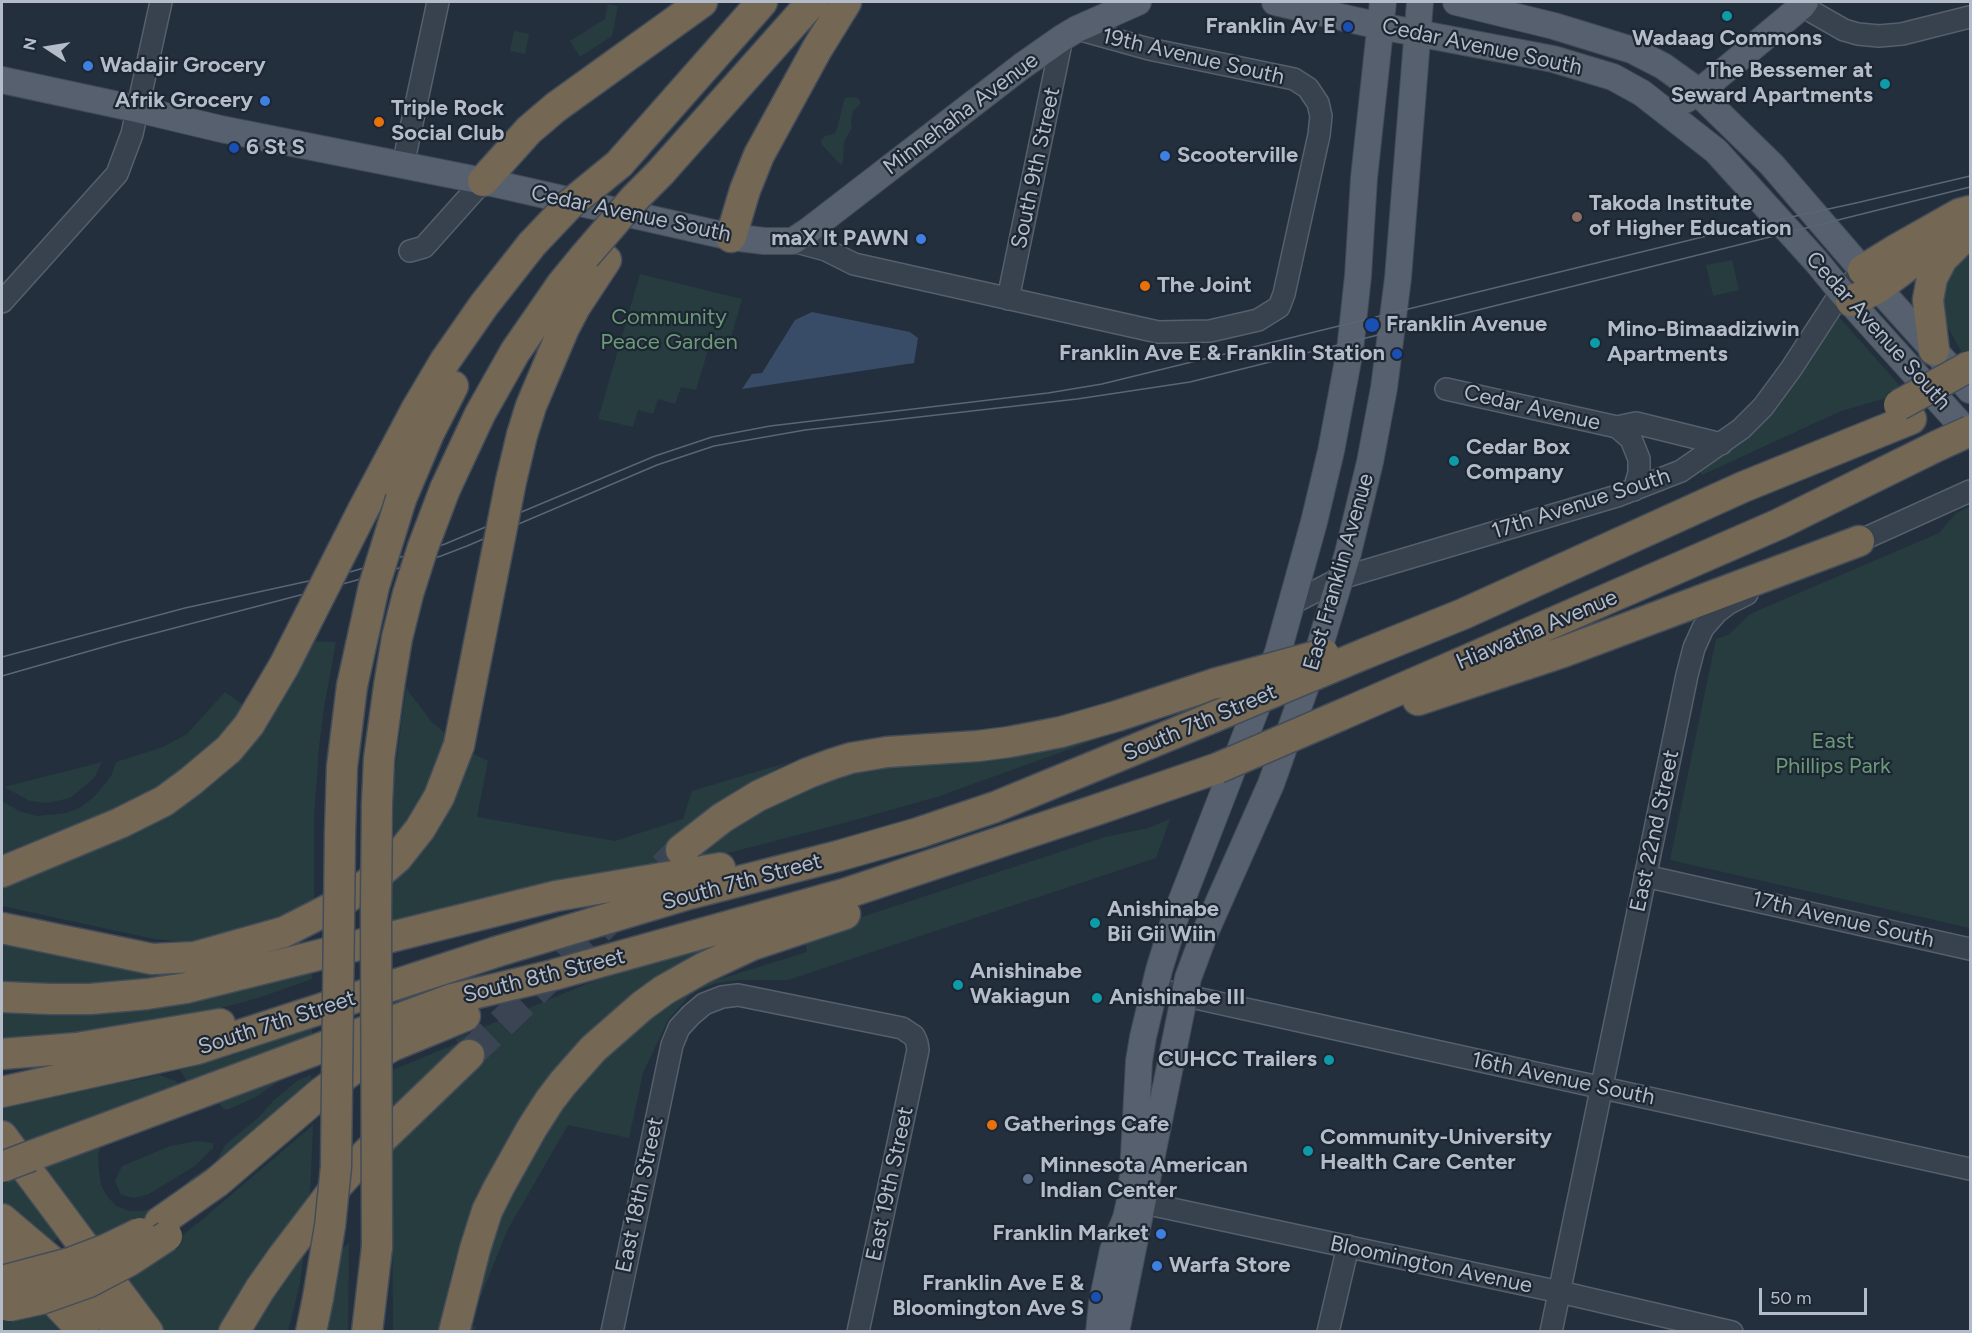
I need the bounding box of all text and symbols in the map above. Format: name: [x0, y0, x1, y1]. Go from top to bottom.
marker: Wadaag Commons: [1720, 9, 1734, 23]
street label: Cedar Avenue South: [1380, 13, 1584, 81]
place label: Franklin Av E: [1206, 14, 1336, 40]
north arrow: [18, 18, 78, 78]
marker: Franklin Av E: [1341, 20, 1355, 34]
street label: 19th Avenue South: [1099, 23, 1287, 91]
place label: Wadaag Commons: [1632, 26, 1822, 52]
text: N: [19, 36, 40, 52]
street label: Minnehaha Avenue: [878, 47, 1044, 181]
place label: Wadajir Grocery: [100, 53, 266, 79]
place label: The Bessemer at Seward Apartments: [1671, 58, 1873, 110]
marker: Wadajir Grocery: [81, 59, 95, 73]
marker: The Bessemer at Seward Apartments: [1878, 77, 1892, 91]
street label: South 9th Street: [1006, 85, 1066, 251]
place label: Afrik Grocery: [115, 88, 253, 114]
marker: Afrik Grocery: [258, 94, 272, 108]
place label: Triple Rock Social Club: [391, 96, 504, 148]
marker: Triple Rock Social Club: [372, 115, 386, 129]
place label: 6 St S: [246, 135, 305, 161]
marker: 6 St S: [227, 141, 241, 155]
place label: Scooterville: [1177, 143, 1298, 169]
marker: Scooterville: [1158, 149, 1172, 163]
street label: Cedar Avenue South: [529, 180, 733, 248]
place label: Takoda Institute of Higher Education: [1589, 191, 1792, 242]
marker: Takoda Institute of Higher Education: [1570, 210, 1584, 224]
place label: maX It PAWN: [771, 226, 909, 252]
marker: maX It PAWN: [914, 232, 928, 246]
street label: Cedar Avenue South: [1800, 246, 1956, 416]
place label: The Joint: [1157, 273, 1252, 299]
marker: The Joint: [1138, 279, 1152, 293]
park label: Community Peace Garden: [600, 305, 738, 356]
place label: Franklin Avenue: [1386, 312, 1547, 338]
marker: Franklin Avenue: [1363, 316, 1381, 334]
place label: Mino-Bimaadiziwin Apartments: [1607, 317, 1799, 368]
marker: Mino-Bimaadiziwin Apartments: [1588, 336, 1602, 350]
place label: Franklin Ave E & Franklin Station: [1059, 341, 1385, 367]
marker: Franklin Ave E & Franklin Station: [1390, 347, 1404, 361]
street label: Cedar Avenue: [1461, 379, 1603, 437]
place label: Cedar Box Company: [1466, 435, 1570, 487]
marker: Cedar Box Company: [1447, 454, 1461, 468]
street label: 17th Avenue South: [1489, 463, 1673, 545]
street label: East Franklin Avenue: [1298, 470, 1380, 674]
street label: Hiawatha Avenue: [1452, 584, 1622, 676]
street label: South 7th Street: [1119, 679, 1281, 767]
park label: East Phillips Park: [1775, 729, 1891, 780]
street label: East 22nd Street: [1625, 748, 1685, 914]
street label: South 7th Street: [659, 848, 825, 916]
street label: 17th Avenue South: [1749, 886, 1937, 954]
place label: Anishinabe Bii Gii Wiin: [1107, 897, 1219, 948]
marker: Anishinabe Bii Gii Wiin: [1088, 916, 1102, 930]
street label: South 8th Street: [460, 943, 628, 1009]
place label: Anishinabe Wakiagun: [970, 959, 1082, 1010]
marker: Anishinabe Wakiagun: [951, 978, 965, 992]
street label: South 7th Street: [195, 985, 359, 1061]
place label: Anishinabe III: [1109, 985, 1245, 1011]
marker: Anishinabe III: [1090, 991, 1104, 1005]
place label: CUHCC Trailers: [1158, 1047, 1317, 1073]
street label: 16th Avenue South: [1469, 1047, 1657, 1111]
marker: CUHCC Trailers: [1322, 1053, 1336, 1067]
street label: East 19th Street: [861, 1104, 919, 1264]
place label: Gatherings Cafe: [1004, 1112, 1169, 1138]
street label: East 18th Street: [611, 1115, 669, 1275]
marker: Gatherings Cafe: [985, 1118, 999, 1132]
place label: Community-University Health Care Center: [1320, 1125, 1552, 1176]
marker: Community-University Health Care Center: [1301, 1144, 1315, 1158]
place label: Minnesota American Indian Center: [1040, 1153, 1248, 1204]
marker: Minnesota American Indian Center: [1021, 1172, 1035, 1186]
place label: Franklin Market: [993, 1221, 1149, 1247]
marker: Franklin Market: [1154, 1227, 1168, 1241]
street label: Bloomington Avenue: [1328, 1231, 1534, 1299]
place label: Warfa Store: [1169, 1253, 1290, 1279]
marker: Warfa Store: [1150, 1259, 1164, 1273]
place label: Franklin Ave E & Bloomington Ave S: [892, 1271, 1084, 1322]
scale bar: [1762, 1276, 1870, 1314]
text: 50 m: [1770, 1287, 1812, 1309]
marker: Franklin Ave E & Bloomington Ave S: [1089, 1290, 1103, 1304]

